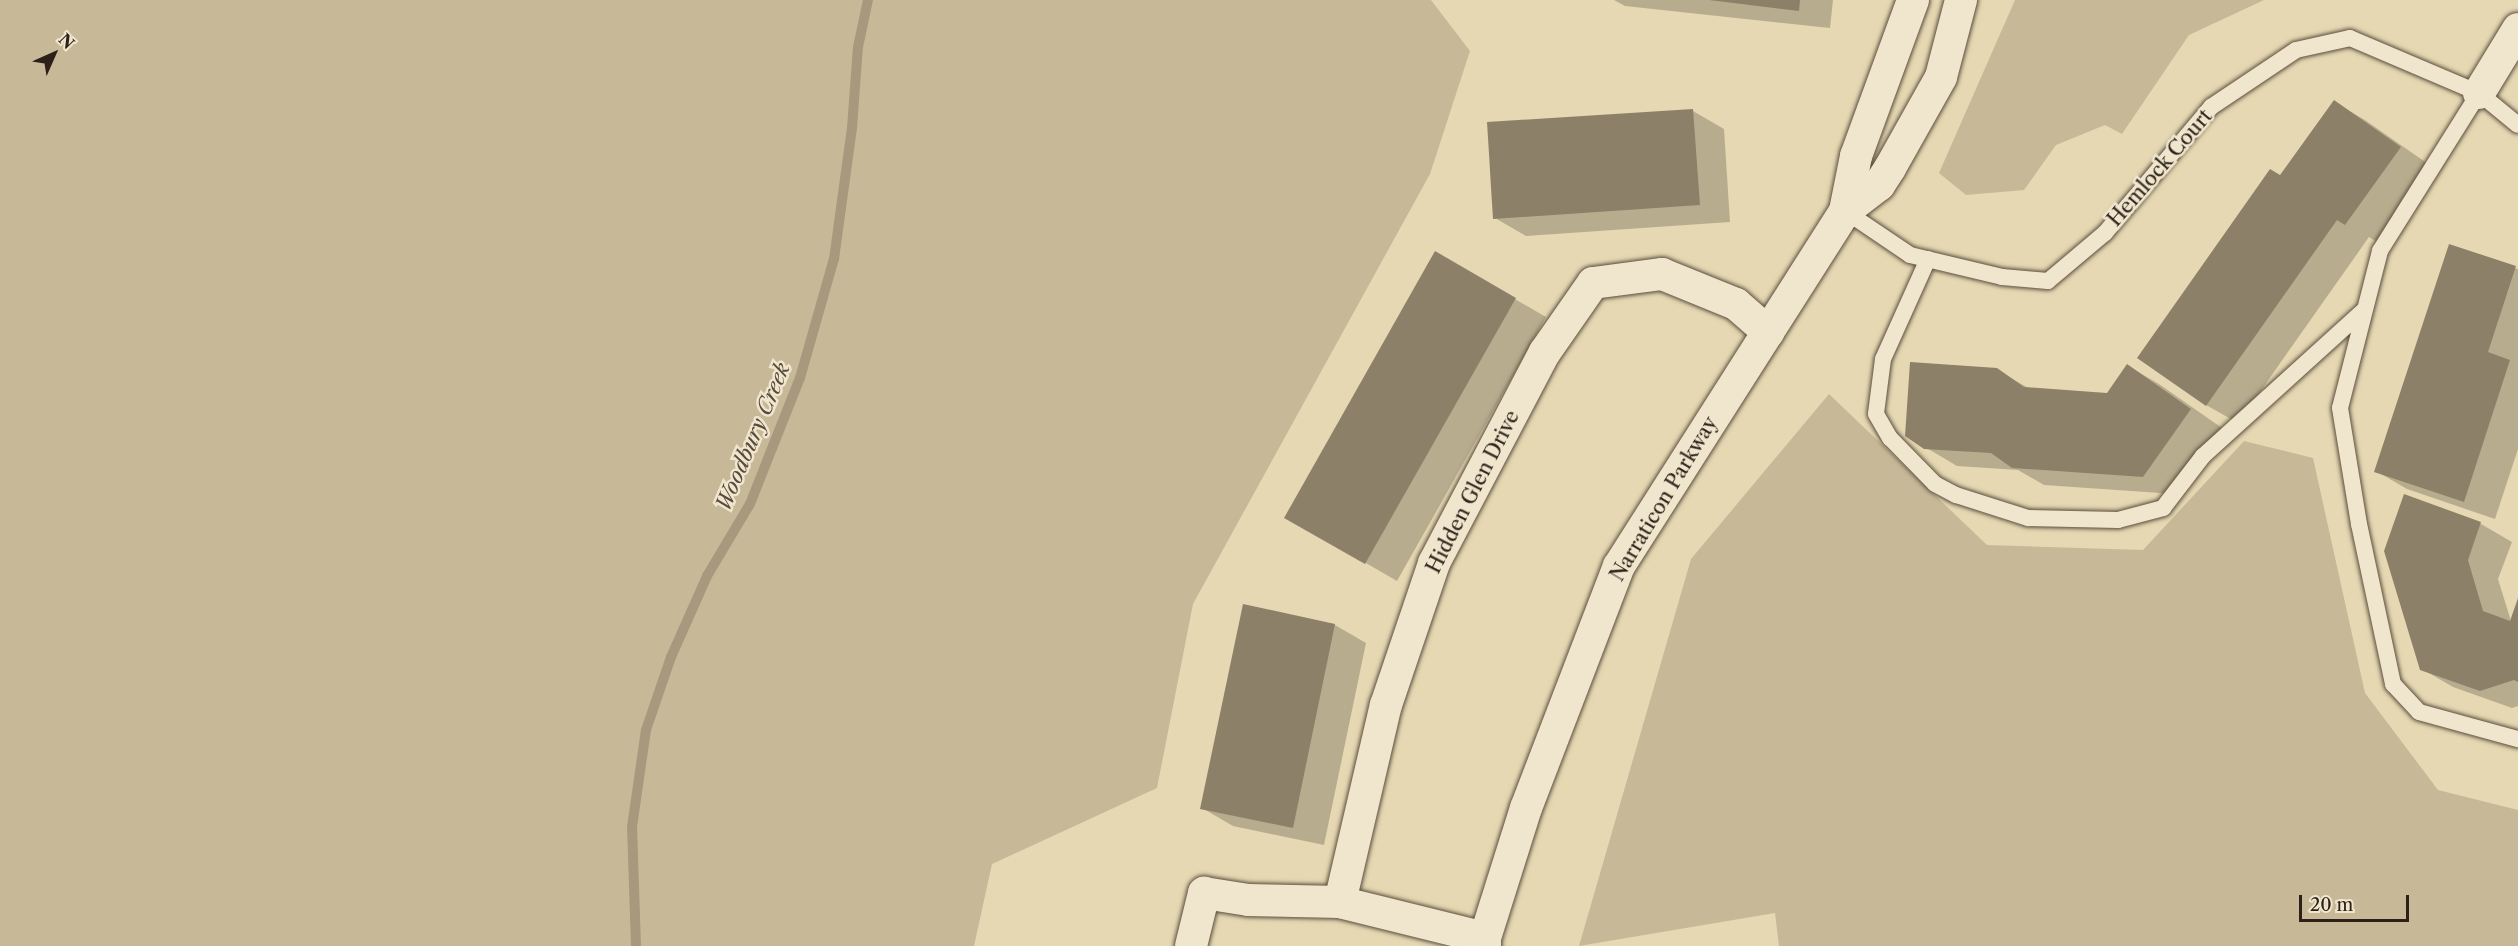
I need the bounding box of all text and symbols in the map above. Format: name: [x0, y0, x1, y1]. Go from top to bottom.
north arrow: [24, 24, 84, 84]
text: N: [55, 29, 79, 53]
street label: Hemlock Court: [2103, 104, 2217, 232]
water label: Woodbury Creek: [710, 359, 796, 515]
street label: Hidden Glen Drive: [1422, 406, 1524, 578]
street label: Narraticon Parkway: [1605, 412, 1723, 586]
scale bar: [2302, 883, 2412, 921]
text: 20 m: [2310, 894, 2353, 916]

